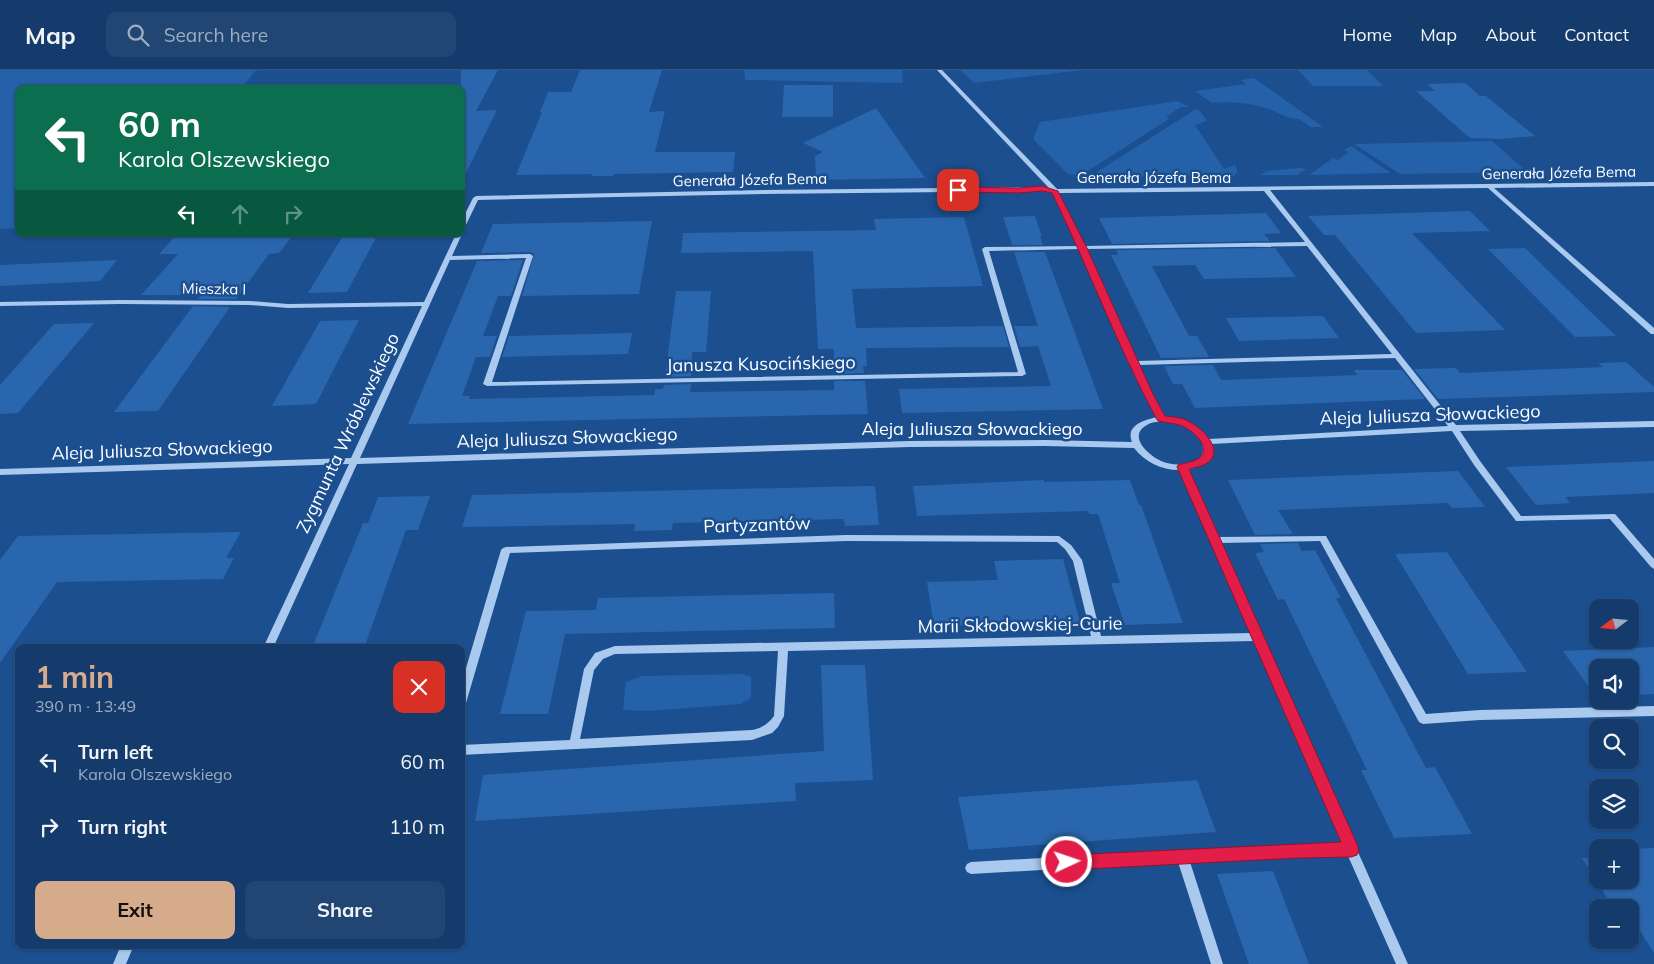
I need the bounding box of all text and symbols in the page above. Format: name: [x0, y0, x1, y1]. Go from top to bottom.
search box: [106, 12, 456, 57]
text: Map: [25, 20, 76, 50]
icon: search: [124, 21, 152, 49]
text: Search here: [164, 23, 268, 47]
text: Home: [1342, 23, 1392, 46]
text: Map: [1420, 23, 1457, 46]
text: About: [1485, 23, 1536, 46]
text: Contact: [1564, 23, 1629, 46]
text: 60 m: [118, 102, 201, 146]
icon: left: [35, 105, 100, 170]
text: Karola Olszewskiego: [118, 145, 330, 173]
street label: Generała Józefa Bema: [1482, 162, 1636, 183]
street label: Generała Józefa Bema: [1077, 168, 1231, 187]
street label: Generała Józefa Bema: [673, 169, 827, 190]
pin: [937, 169, 979, 211]
icon: arrive: [944, 176, 972, 204]
icon: left: [173, 200, 201, 228]
icon: ahead: [226, 200, 254, 228]
icon: right: [279, 200, 307, 228]
street label: Mieszka I: [182, 278, 246, 299]
street label: Zygmunta Wróblewskiego: [291, 329, 404, 537]
street label: Janusza Kusocińskiego: [666, 350, 856, 377]
street label: Aleja Juliusza Słowackiego: [1319, 399, 1541, 430]
street label: Aleja Juliusza Słowackiego: [861, 417, 1083, 440]
street label: Aleja Juliusza Słowackiego: [456, 422, 678, 453]
street label: Aleja Juliusza Słowackiego: [51, 434, 273, 465]
street label: Partyzantów: [703, 511, 811, 538]
north arrow: [1589, 599, 1639, 649]
map controls: [1589, 599, 1639, 949]
street label: Marii Skłodowskiej-Curie: [917, 611, 1123, 638]
text: 1 min: [35, 658, 114, 696]
button: sound: [1589, 659, 1639, 709]
button: close: [393, 661, 445, 713]
text: 390 m · 13:49: [35, 696, 136, 716]
button: search: [1589, 719, 1639, 769]
text: Turn left: [78, 740, 153, 764]
icon: left: [35, 748, 63, 776]
text: 60 m: [401, 750, 445, 774]
text: Karola Olszewskiego: [78, 764, 232, 784]
button: layers: [1589, 779, 1639, 829]
icon: right: [35, 813, 63, 841]
text: Turn right: [78, 815, 167, 839]
text: 110 m: [389, 815, 445, 839]
position arrow: [1040, 835, 1092, 887]
button: +: [1589, 839, 1639, 889]
button: Exit: [35, 881, 235, 939]
button: Share: [245, 881, 445, 939]
button: −: [1589, 899, 1639, 949]

